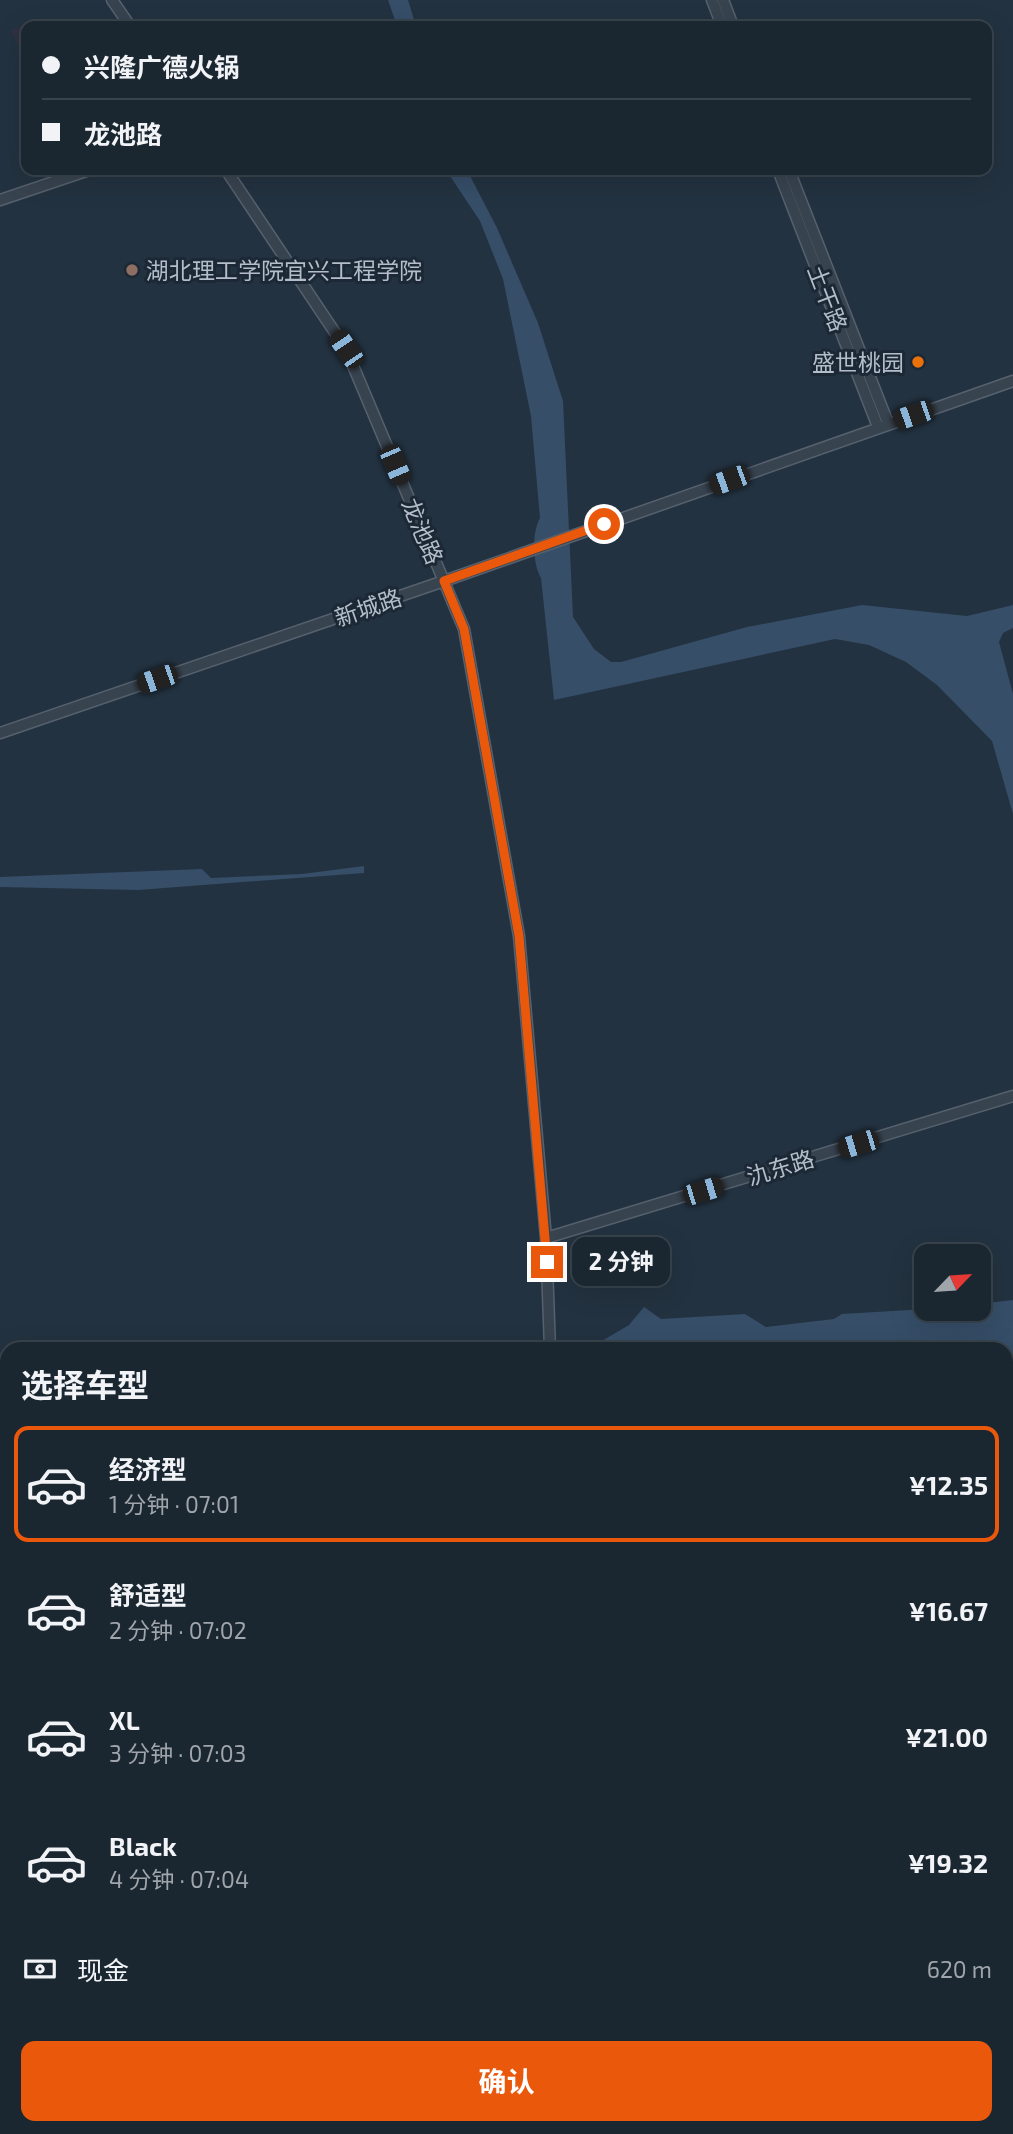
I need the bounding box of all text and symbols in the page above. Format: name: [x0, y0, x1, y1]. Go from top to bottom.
text: 兴隆广德火锅: [84, 51, 240, 82]
text: 龙池路: [84, 118, 162, 149]
place label: 湖北理工学院宜兴工程学院: [146, 256, 422, 284]
street label: 土干路: [803, 261, 853, 335]
marker: 湖北理工学院宜兴工程学院: [124, 262, 140, 278]
car: [326, 326, 367, 372]
place label: 盛世桃园: [812, 348, 904, 376]
marker: 盛世桃园: [910, 354, 926, 370]
car: [890, 398, 937, 432]
car: [378, 442, 413, 488]
car: [706, 463, 753, 497]
street label: 龙池路: [397, 494, 449, 568]
route start: [588, 508, 620, 540]
street label: 新城路: [331, 583, 405, 631]
car: [134, 662, 181, 696]
car: [835, 1128, 882, 1160]
street label: 氿东路: [743, 1144, 817, 1190]
car: [680, 1175, 727, 1207]
callout: 2 分钟: [572, 1238, 670, 1286]
north arrow: [914, 1244, 990, 1321]
map controls: [914, 1244, 991, 1321]
route end: [531, 1246, 563, 1278]
text: 2 分钟: [589, 1247, 653, 1275]
text: 选择车型: [21, 1365, 149, 1403]
icon: car: [25, 1453, 88, 1516]
text: 经济型: [109, 1453, 187, 1484]
text: ¥12.35: [909, 1469, 988, 1500]
text: 1 分钟 · 07:01: [109, 1490, 239, 1518]
icon: car: [25, 1579, 88, 1642]
text: 舒适型: [109, 1579, 187, 1610]
text: ¥16.67: [909, 1595, 988, 1626]
text: 2 分钟 · 07:02: [109, 1616, 247, 1644]
text: XL: [109, 1704, 140, 1735]
icon: car: [25, 1705, 88, 1768]
text: ¥21.00: [905, 1721, 988, 1752]
text: 3 分钟 · 07:03: [109, 1739, 246, 1767]
text: Black: [109, 1830, 177, 1861]
icon: car: [25, 1831, 88, 1894]
text: ¥19.32: [908, 1847, 988, 1878]
text: 4 分钟 · 07:04: [109, 1865, 249, 1893]
icon: cash: [21, 1950, 59, 1988]
text: 现金: [77, 1954, 129, 1985]
text: 620 m: [927, 1955, 992, 1983]
button: 确认: [21, 2041, 992, 2121]

